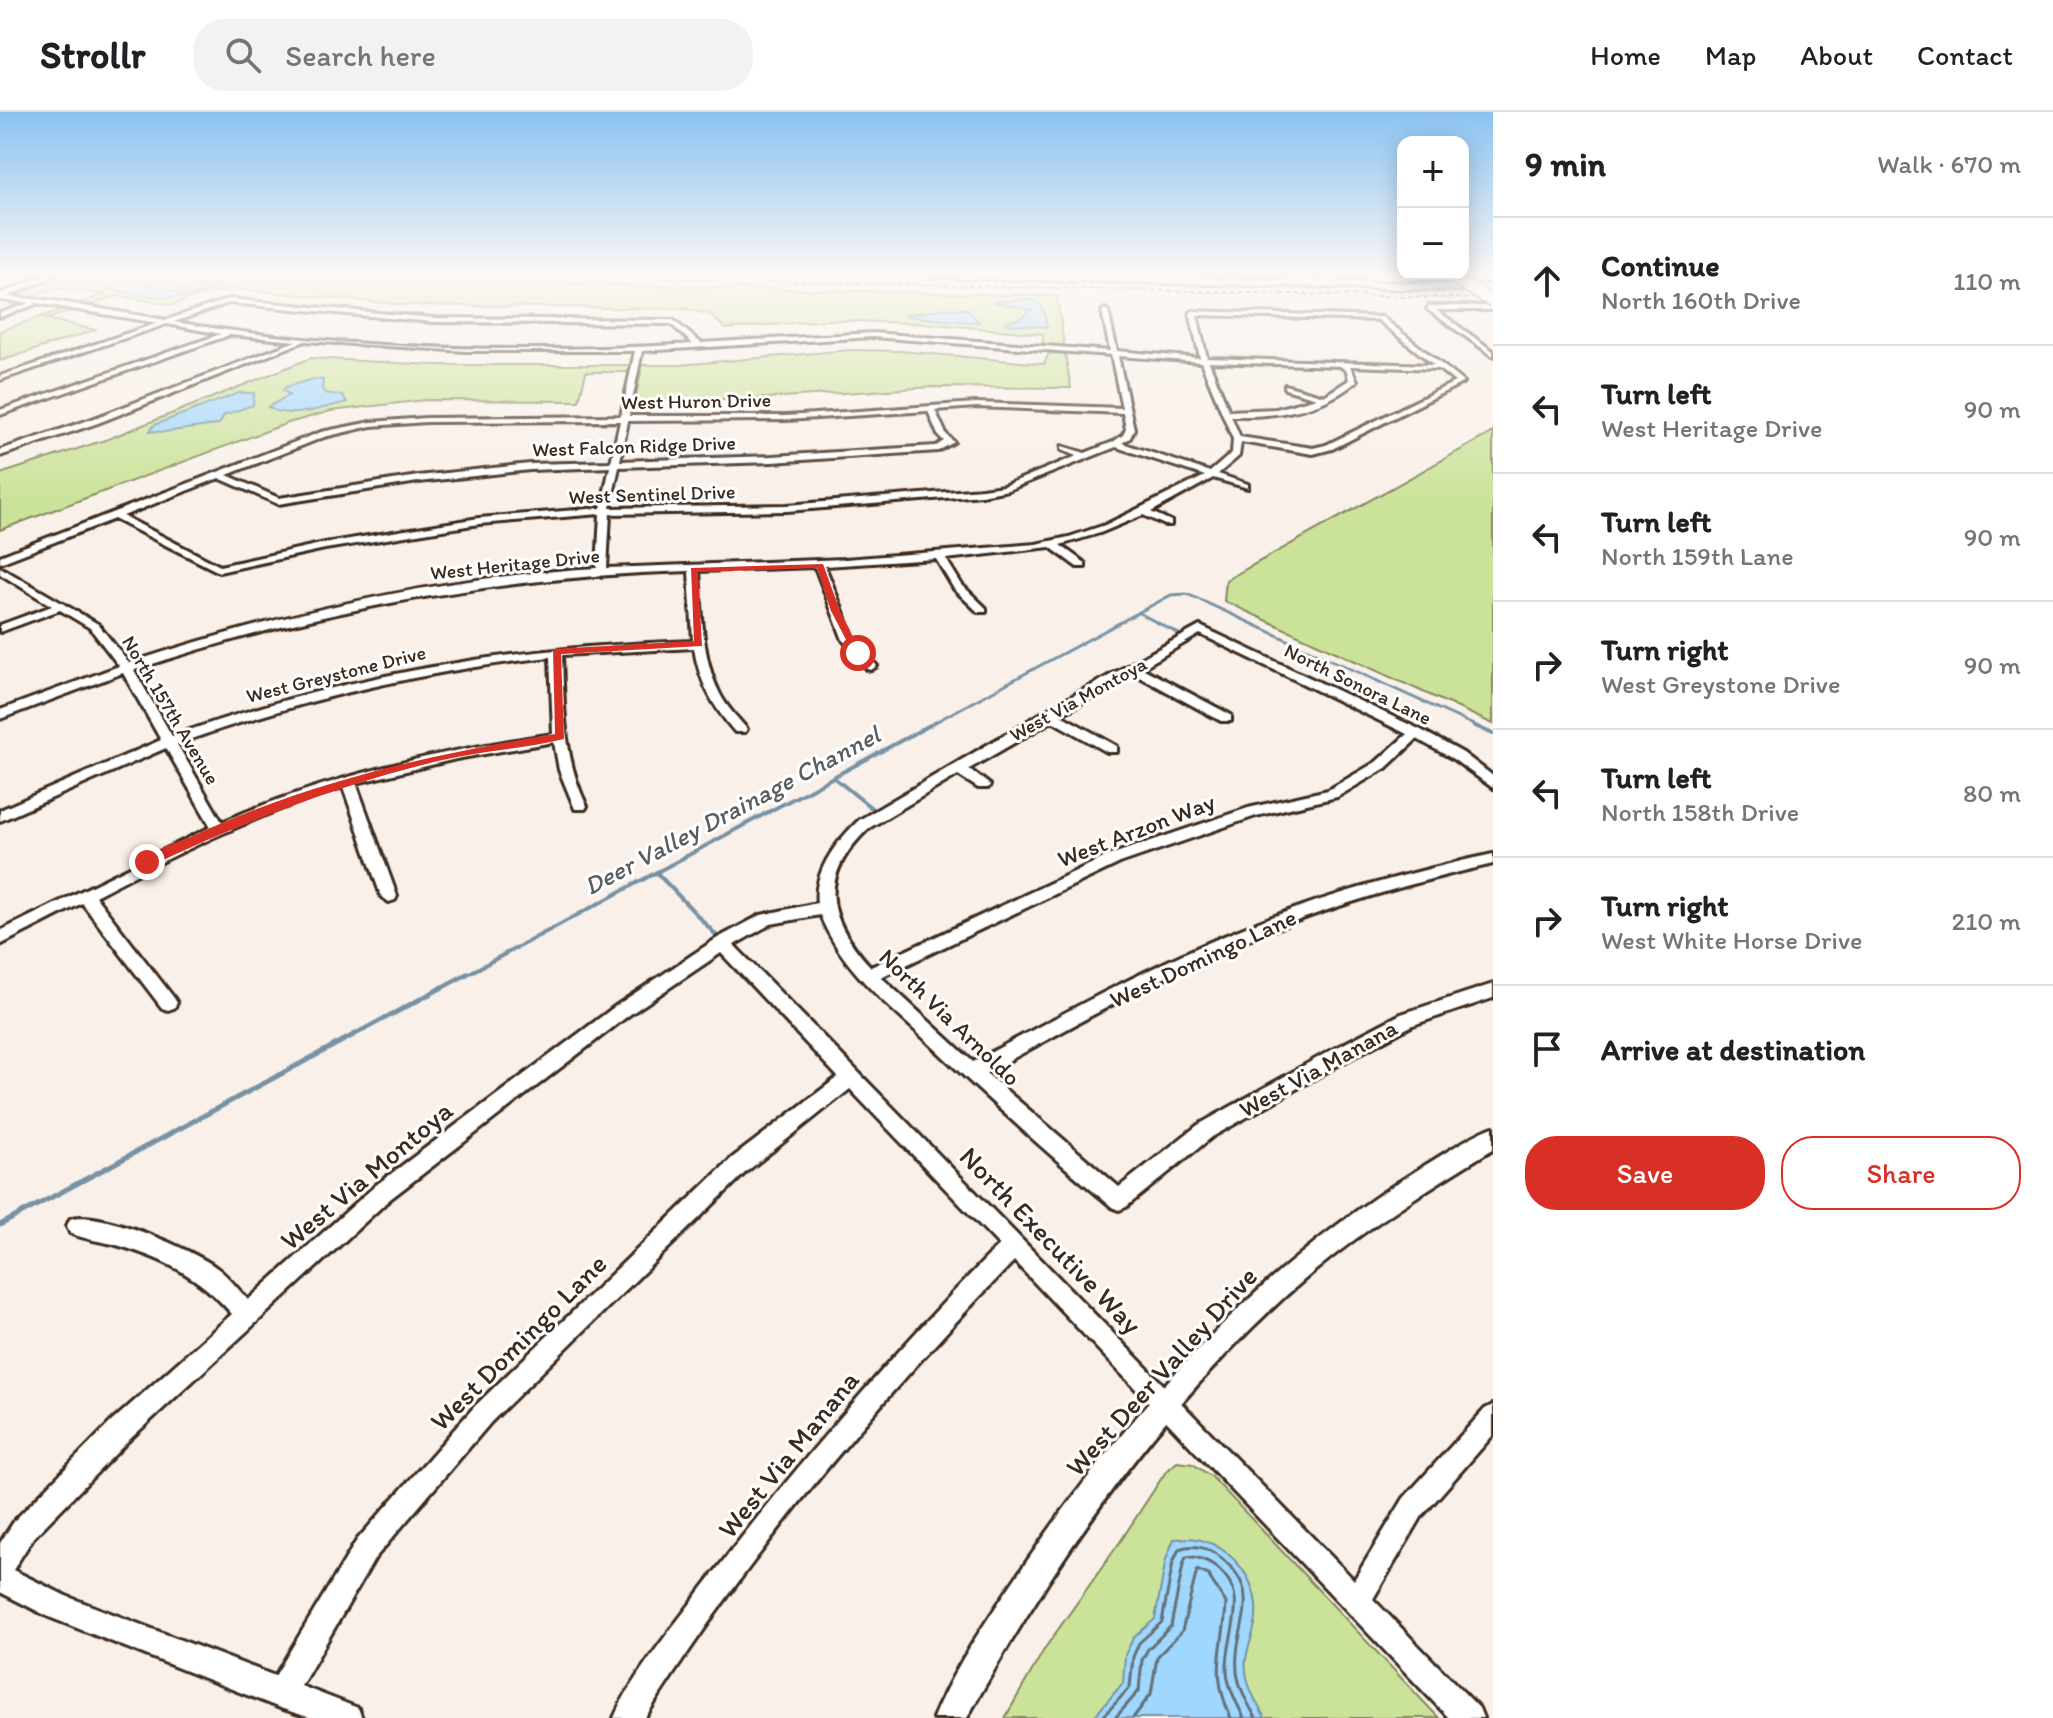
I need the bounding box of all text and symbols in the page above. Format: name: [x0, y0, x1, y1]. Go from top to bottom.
search box: [193, 19, 753, 91]
text: Strollr: [40, 32, 145, 78]
icon: search: [221, 33, 265, 77]
text: Search here: [285, 37, 436, 74]
text: Home: [1590, 38, 1661, 72]
text: Map: [1705, 38, 1756, 72]
text: About: [1800, 38, 1873, 72]
text: Contact: [1917, 38, 2013, 72]
map controls: [1397, 136, 1469, 280]
button: +: [1397, 136, 1469, 208]
text: 9 min: [1525, 144, 1606, 185]
text: Walk · 670 m: [1877, 148, 2021, 180]
button: −: [1397, 208, 1469, 280]
text: Continue: [1601, 247, 1720, 284]
icon: ahead: [1525, 259, 1569, 303]
text: 110 m: [1953, 265, 2021, 297]
text: North 160th Drive: [1601, 284, 1801, 316]
text: Turn left: [1601, 375, 1712, 412]
icon: left: [1525, 387, 1569, 431]
street label: West Huron Drive: [621, 388, 771, 414]
text: 90 m: [1964, 393, 2021, 425]
text: West Heritage Drive: [1601, 412, 1822, 444]
street label: West Falcon Ridge Drive: [532, 430, 736, 462]
street label: West Sentinel Drive: [568, 479, 736, 509]
text: Turn left: [1601, 503, 1712, 540]
icon: left: [1525, 515, 1569, 559]
text: 90 m: [1964, 521, 2021, 553]
text: North 159th Lane: [1601, 540, 1794, 572]
street label: West Heritage Drive: [429, 543, 601, 585]
street label: North 157th Avenue: [117, 631, 225, 789]
text: Turn right: [1601, 631, 1729, 668]
route start: [840, 635, 876, 671]
street label: North Sonora Lane: [1281, 638, 1435, 730]
street label: West Greystone Drive: [244, 640, 428, 708]
icon: right: [1525, 643, 1569, 687]
text: 90 m: [1964, 649, 2021, 681]
street label: West Via Montoya: [1005, 651, 1151, 747]
text: West Greystone Drive: [1601, 668, 1840, 700]
water label: Deer Valley Drainage Channel: [578, 717, 887, 902]
text: Turn left: [1601, 759, 1712, 796]
icon: left: [1525, 771, 1569, 815]
text: 80 m: [1963, 777, 2021, 809]
street label: West Arzon Way: [1053, 786, 1219, 873]
text: North 158th Drive: [1601, 796, 1799, 828]
route end: [129, 844, 165, 880]
text: Turn right: [1601, 887, 1729, 924]
icon: right: [1525, 899, 1569, 943]
street label: West Domingo Lane: [1105, 902, 1301, 1014]
text: 210 m: [1952, 905, 2021, 937]
text: West White Horse Drive: [1601, 924, 1862, 956]
street label: North Via Arnoldo: [873, 942, 1027, 1092]
street label: West Via Manana: [1234, 1012, 1403, 1123]
icon: arrive: [1525, 1027, 1569, 1071]
text: Arrive at destination: [1601, 1031, 1865, 1068]
street label: West Via Montoya: [273, 1093, 459, 1257]
button: Save: [1525, 1136, 1765, 1210]
button: Share: [1781, 1136, 2021, 1210]
street label: North Executive Way: [953, 1139, 1149, 1341]
street label: West Domingo Lane: [422, 1246, 614, 1438]
street label: West Deer Valley Drive: [1058, 1259, 1264, 1483]
street label: West Via Manana: [710, 1363, 866, 1545]

